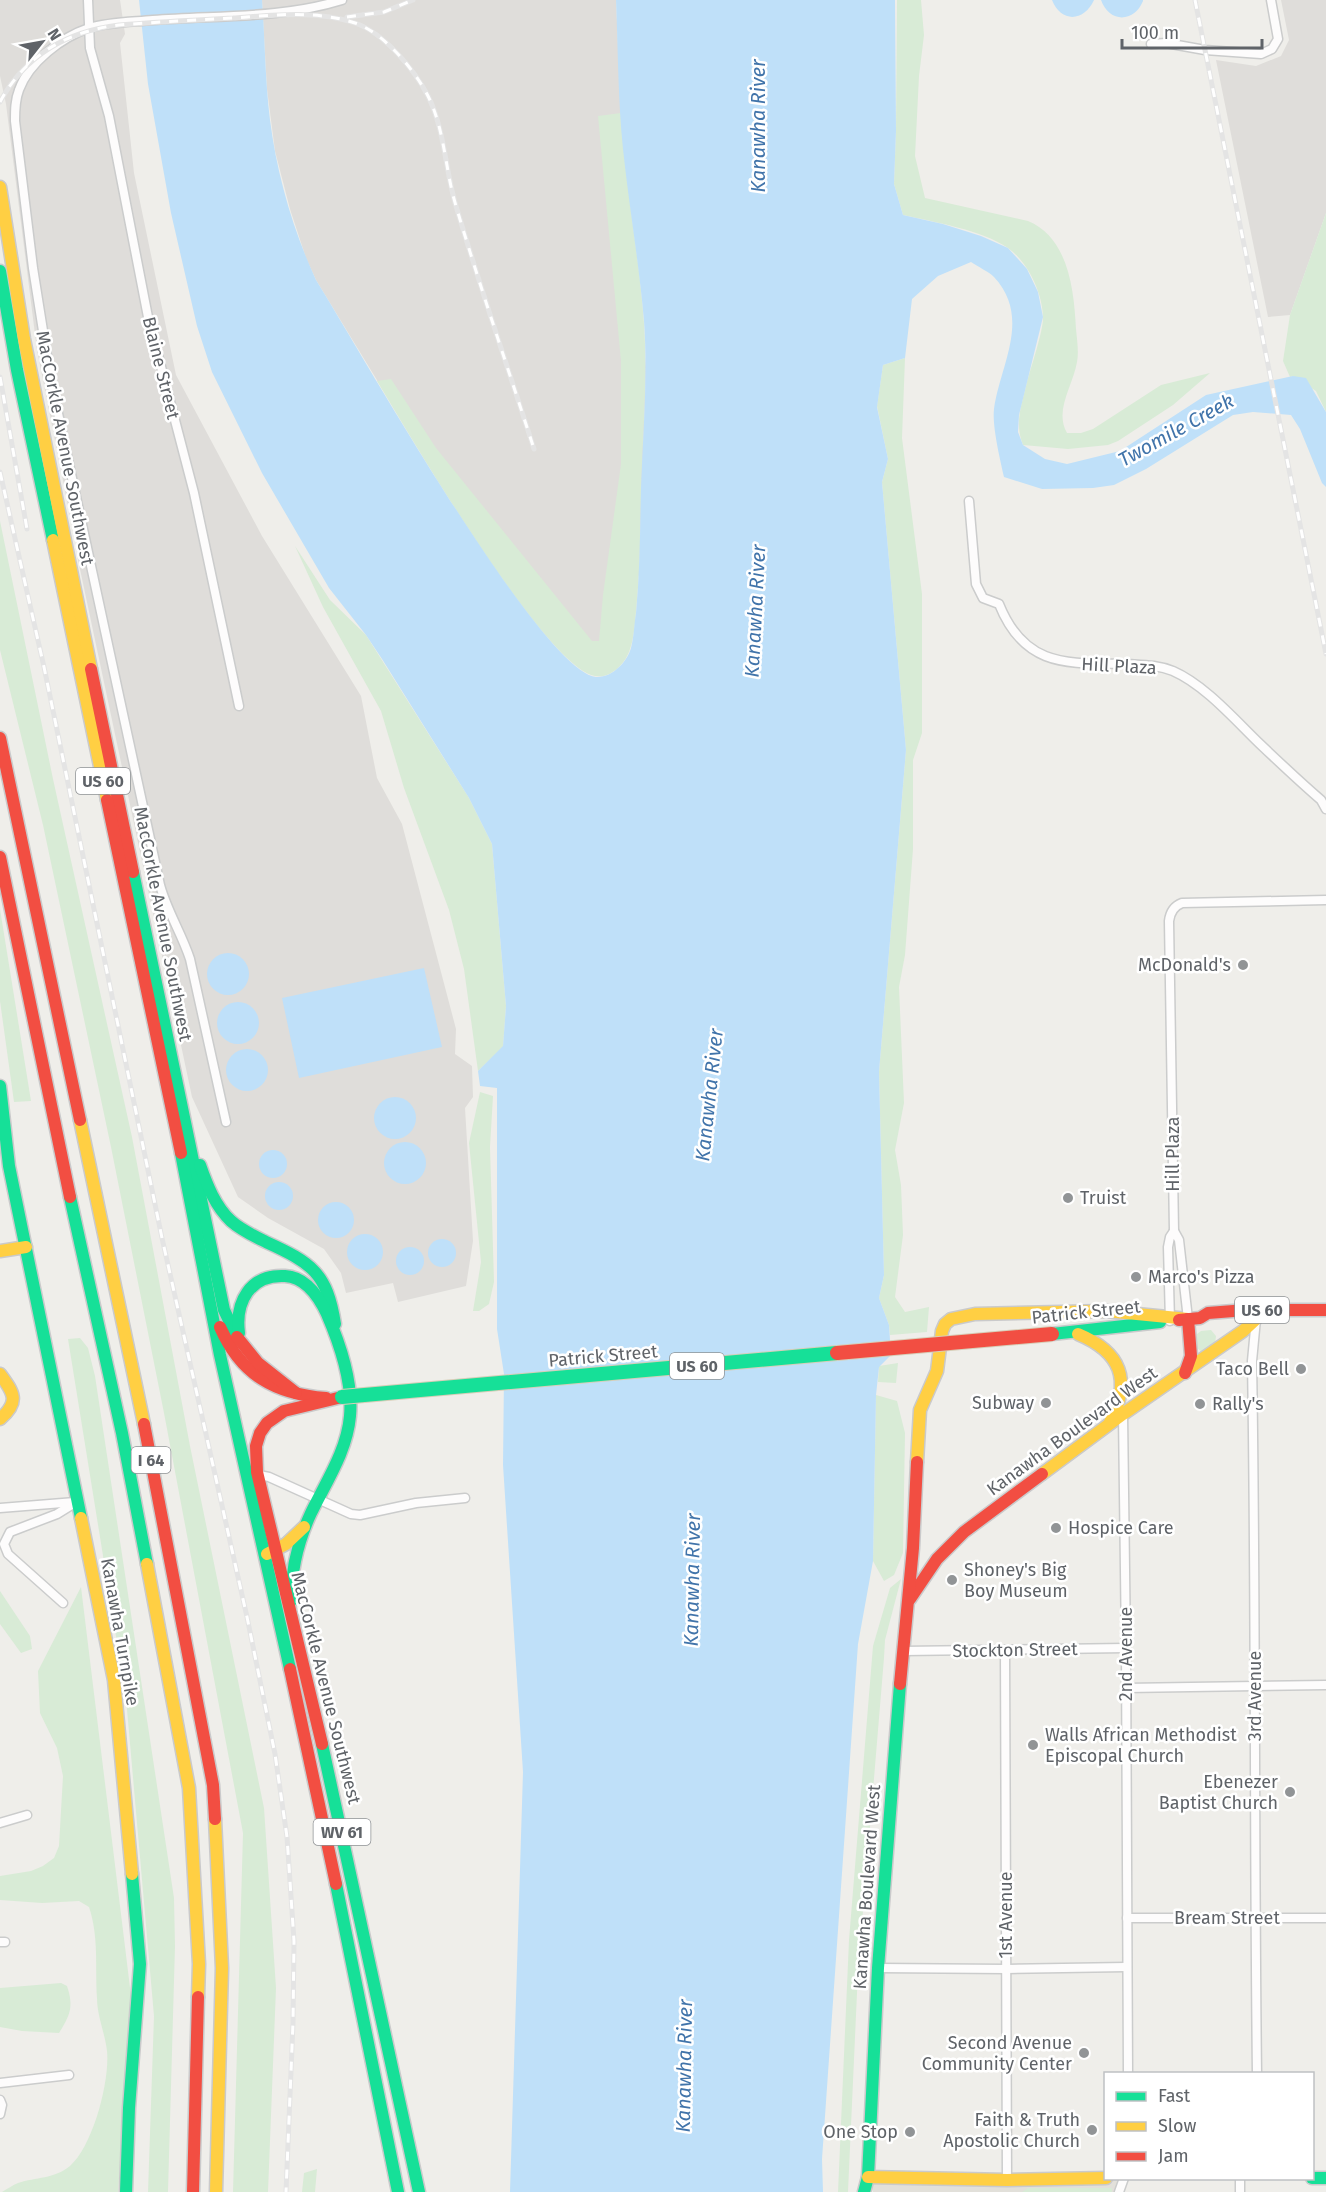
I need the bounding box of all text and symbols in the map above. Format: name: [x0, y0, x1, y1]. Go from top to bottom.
north arrow: [12, 12, 72, 72]
scale bar: [1122, 12, 1262, 50]
text: 100 m: [1131, 22, 1179, 44]
text: N: [44, 25, 65, 44]
water label: Kanawha River: [746, 58, 770, 193]
street label: Blaine Street: [138, 314, 184, 422]
street label: MacCorkle Avenue Southwest: [31, 329, 99, 568]
water label: Twomile Creek: [1114, 388, 1238, 472]
water label: Kanawha River: [740, 542, 771, 678]
street label: Hill Plaza: [1081, 653, 1157, 679]
road number: US 60: [76, 768, 130, 794]
street label: MacCorkle Avenue Southwest: [129, 805, 197, 1044]
place label: McDonald's: [1138, 954, 1231, 976]
marker: McDonald's: [1236, 958, 1250, 972]
water label: Kanawha River: [690, 1026, 728, 1163]
street label: Hill Plaza: [1162, 1116, 1184, 1192]
place label: Truist: [1080, 1187, 1127, 1209]
marker: Truist: [1061, 1191, 1075, 1205]
place label: Marco's Pizza: [1148, 1266, 1255, 1288]
marker: Marco's Pizza: [1129, 1270, 1143, 1284]
street label: Patrick Street: [1031, 1295, 1142, 1329]
road number: US 60: [1235, 1297, 1289, 1323]
street label: Patrick Street: [548, 1340, 659, 1372]
road number: US 60: [670, 1353, 724, 1379]
place label: Taco Bell: [1216, 1358, 1289, 1380]
street label: Kanawha Boulevard West: [983, 1362, 1162, 1500]
marker: Taco Bell: [1294, 1362, 1308, 1376]
place label: Subway: [972, 1392, 1034, 1414]
place label: Rally's: [1212, 1393, 1264, 1415]
marker: Subway: [1039, 1396, 1053, 1410]
marker: Rally's: [1193, 1397, 1207, 1411]
road number: I 64: [132, 1447, 170, 1473]
water label: Kanawha River: [679, 1512, 705, 1647]
place label: Hospice Care: [1068, 1517, 1174, 1539]
marker: Hospice Care: [1049, 1521, 1063, 1535]
street label: Kanawha Turnpike: [96, 1556, 144, 1708]
place label: Shoney's Big Boy Museum: [964, 1559, 1068, 1602]
street label: MacCorkle Avenue Southwest: [286, 1570, 366, 1807]
marker: Shoney's Big Boy Museum: [945, 1573, 959, 1587]
street label: 2nd Avenue: [1115, 1607, 1137, 1701]
street label: Stockton Street: [952, 1638, 1078, 1662]
street label: 3rd Avenue: [1244, 1651, 1266, 1741]
place label: Walls African Methodist Episcopal Church: [1045, 1724, 1237, 1767]
marker: Walls African Methodist Episcopal Church: [1026, 1738, 1040, 1752]
place label: Ebenezer Baptist Church: [1159, 1771, 1278, 1814]
street label: Kanawha Boulevard West: [849, 1783, 885, 1990]
marker: Ebenezer Baptist Church: [1283, 1785, 1297, 1799]
road number: WV 61: [314, 1819, 370, 1845]
street label: 1st Avenue: [995, 1871, 1017, 1959]
street label: Bream Street: [1174, 1907, 1280, 1929]
water label: Kanawha River: [671, 1998, 697, 2133]
place label: Second Avenue Community Center: [922, 2032, 1072, 2075]
marker: Second Avenue Community Center: [1077, 2046, 1091, 2060]
legend: [1104, 2072, 1314, 2180]
text: Fast: [1158, 2085, 1191, 2107]
place label: Faith & Truth Apostolic Church: [943, 2109, 1080, 2152]
text: Slow: [1158, 2115, 1197, 2137]
place label: One Stop: [823, 2121, 898, 2143]
marker: Faith & Truth Apostolic Church: [1085, 2123, 1099, 2137]
marker: One Stop: [903, 2125, 917, 2139]
text: Jam: [1158, 2145, 1189, 2167]

